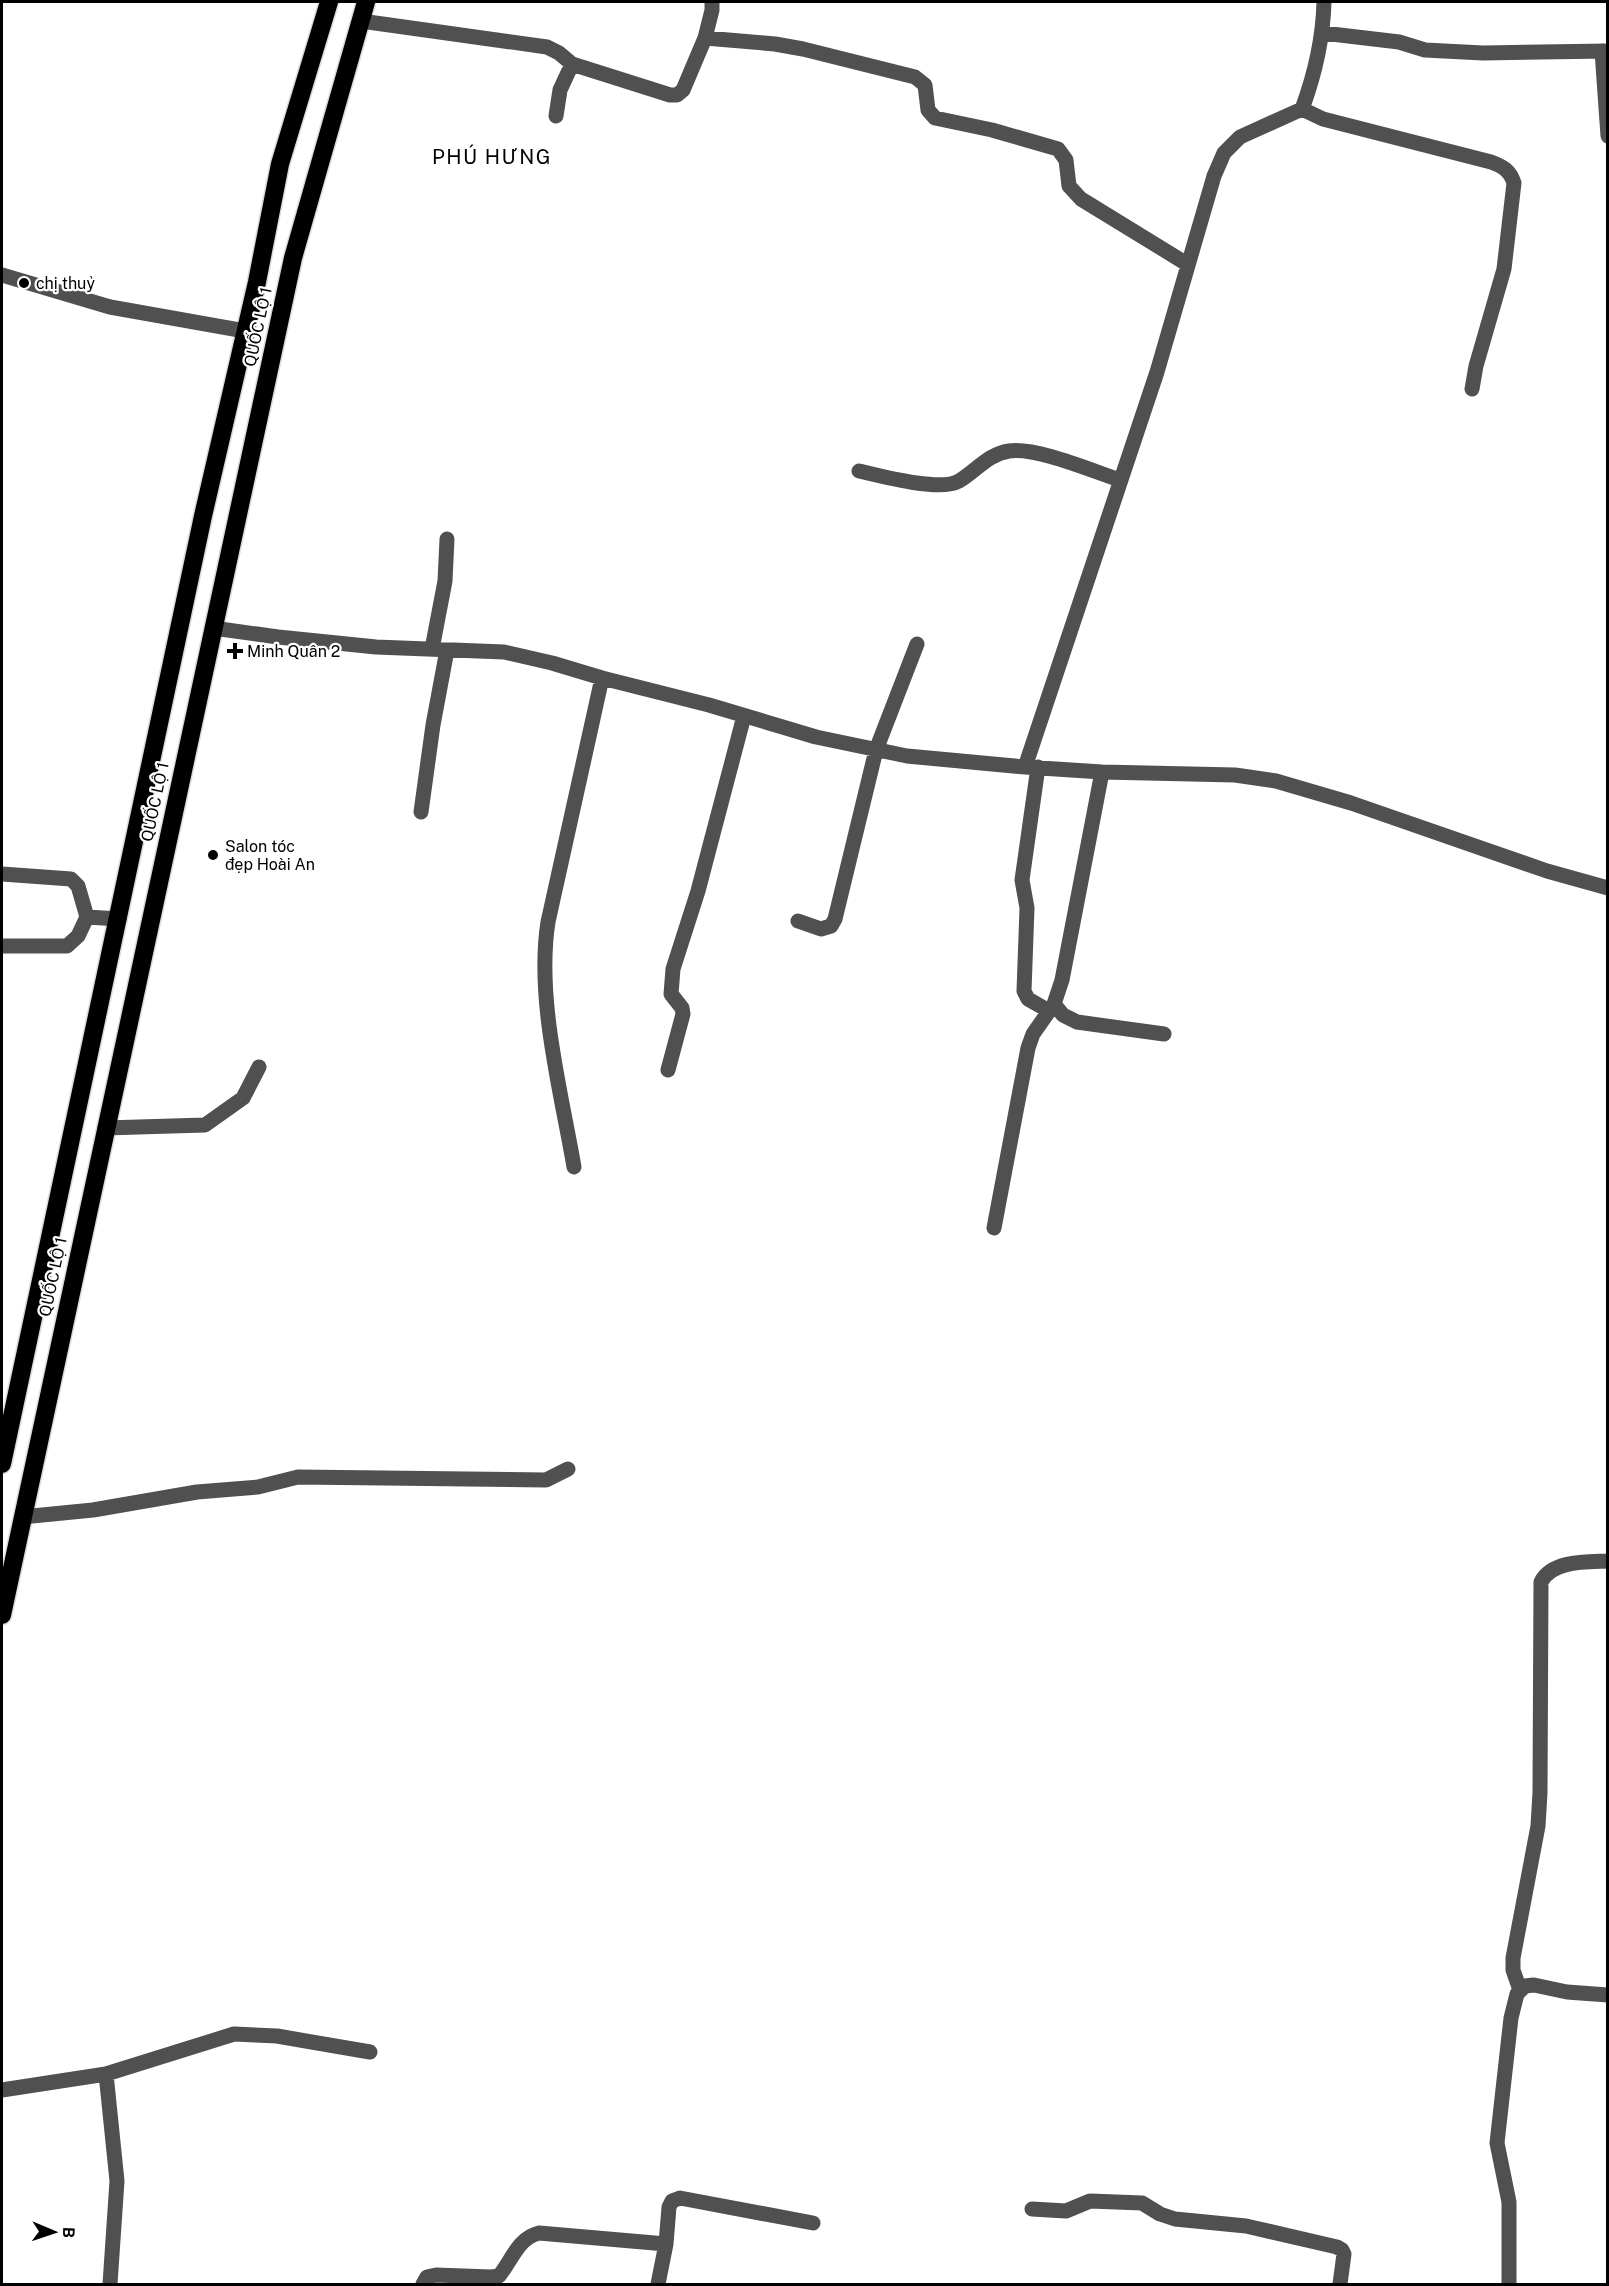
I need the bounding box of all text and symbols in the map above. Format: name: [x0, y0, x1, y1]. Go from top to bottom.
district label: PHÚ HƯNG: [432, 144, 552, 169]
place label: chị thuỷ: [36, 274, 95, 293]
marker: chị thuỷ: [17, 276, 31, 290]
street label: QUỐC LỘ 1: [237, 285, 276, 368]
place label: Minh Quân 2: [247, 642, 340, 661]
marker: Minh Quân 2: [228, 644, 242, 658]
street label: QUỐC LỘ 1: [134, 760, 173, 843]
place label: Salon tóc đẹp Hoài An: [225, 837, 315, 874]
marker: Salon tóc đẹp Hoài An: [206, 848, 220, 862]
street label: QUỐC LỘ 1: [32, 1235, 71, 1318]
north arrow: [24, 2202, 84, 2262]
text: B: [59, 2227, 78, 2238]

